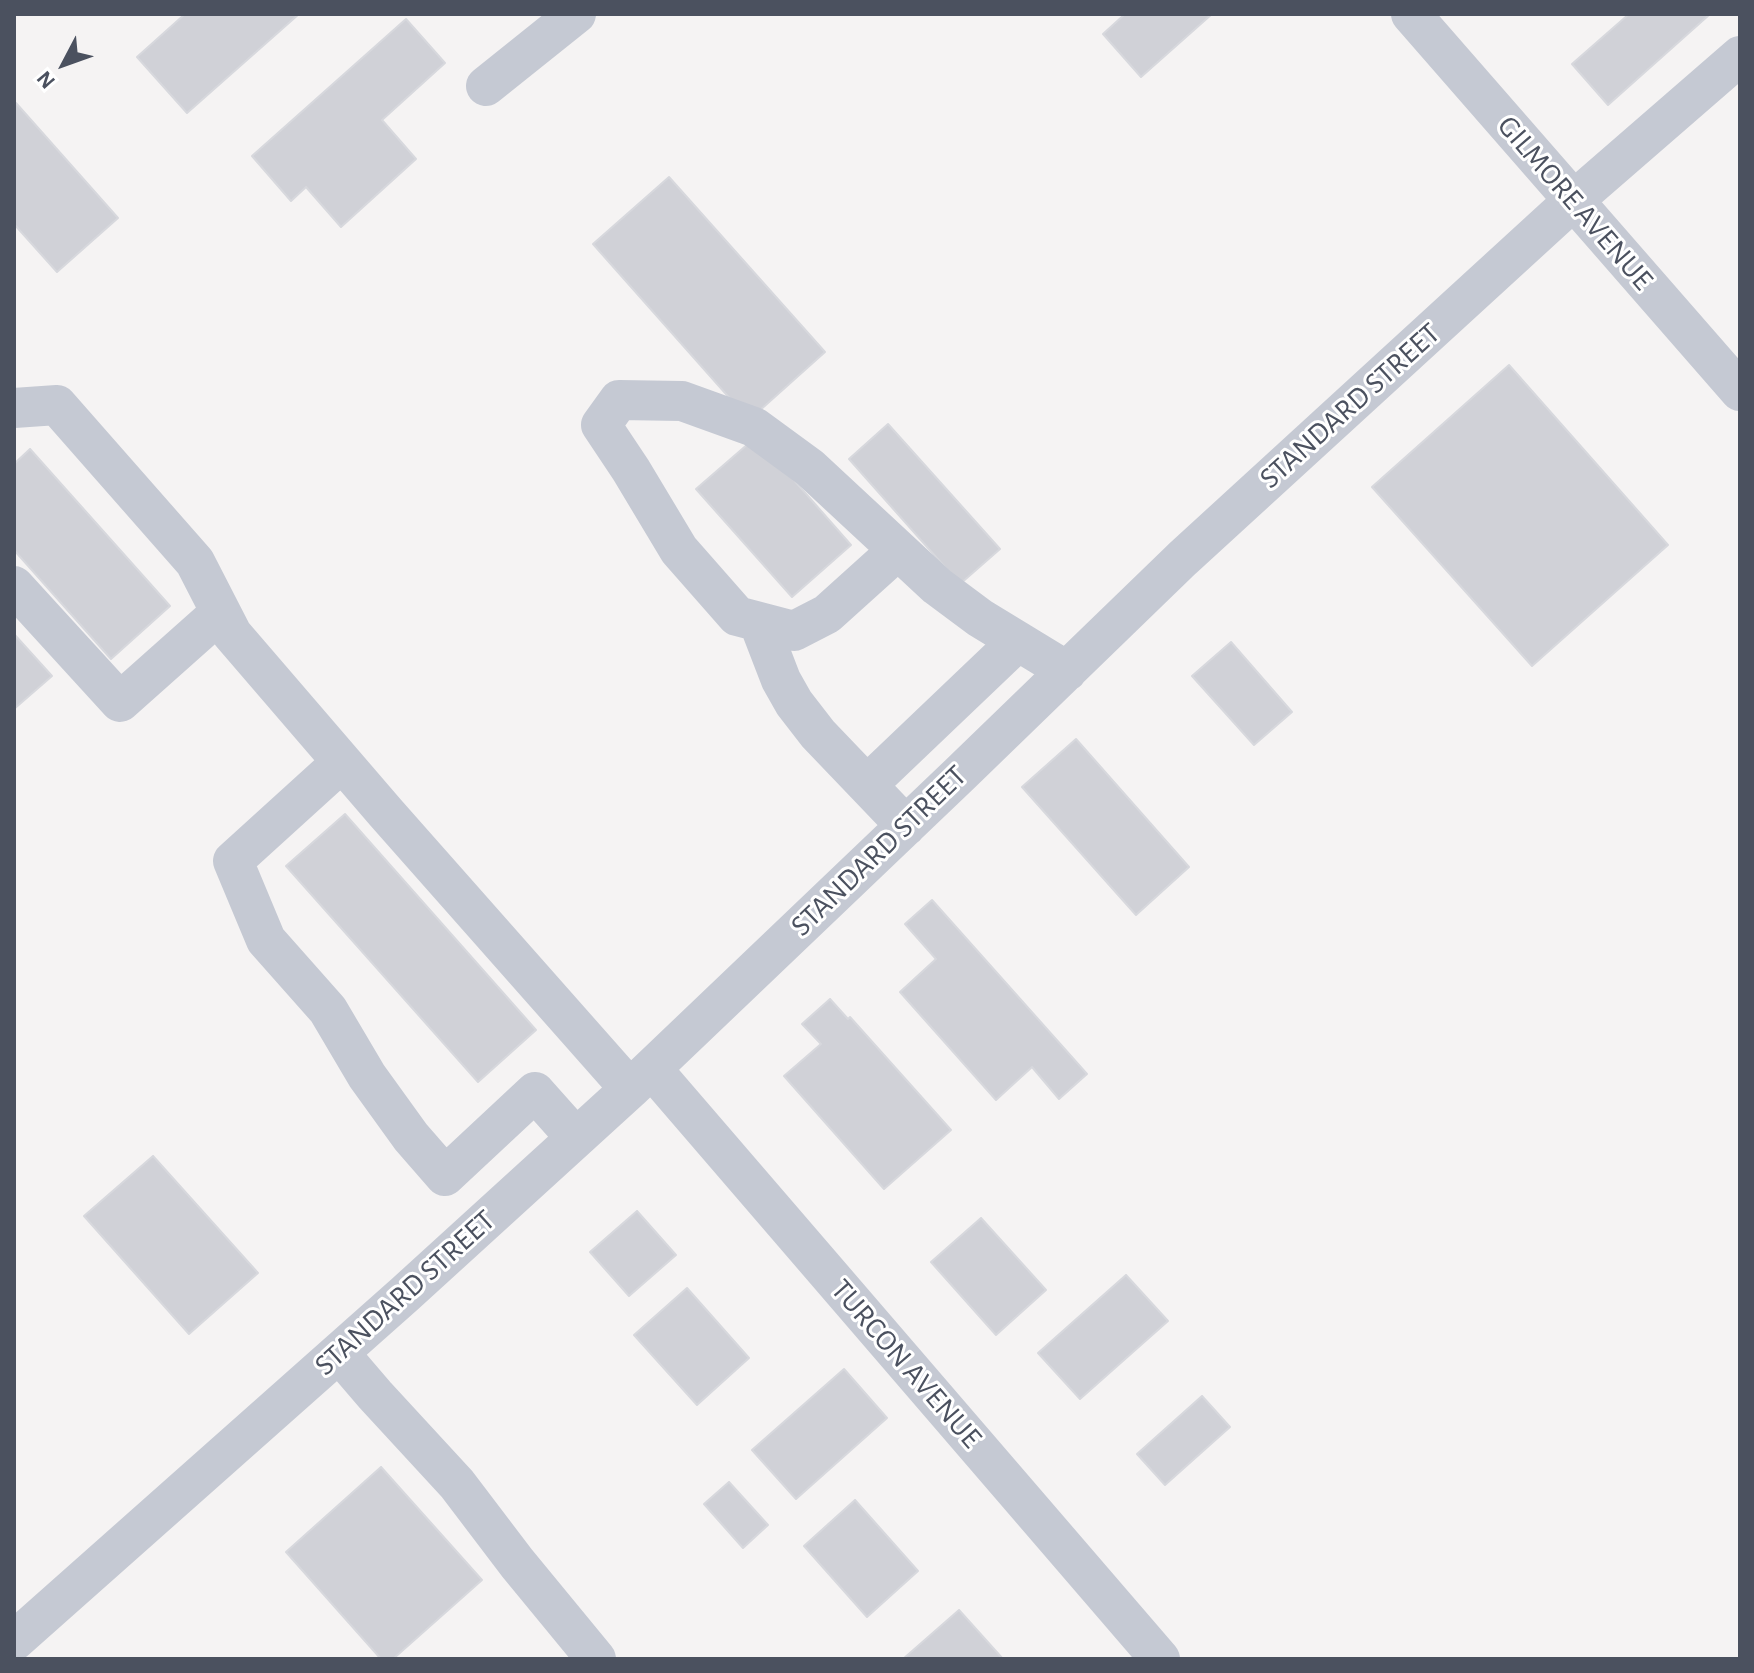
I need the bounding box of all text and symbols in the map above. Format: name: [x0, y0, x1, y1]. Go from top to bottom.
north arrow: [24, 24, 104, 104]
text: N: [33, 67, 59, 93]
street label: GILMORE AVENUE: [1490, 109, 1660, 297]
street label: STANDARD STREET: [1252, 316, 1448, 496]
street label: STANDARD STREET: [784, 758, 974, 944]
street label: STANDARD STREET: [307, 1203, 503, 1383]
street label: TURCON AVENUE: [823, 1272, 989, 1456]

